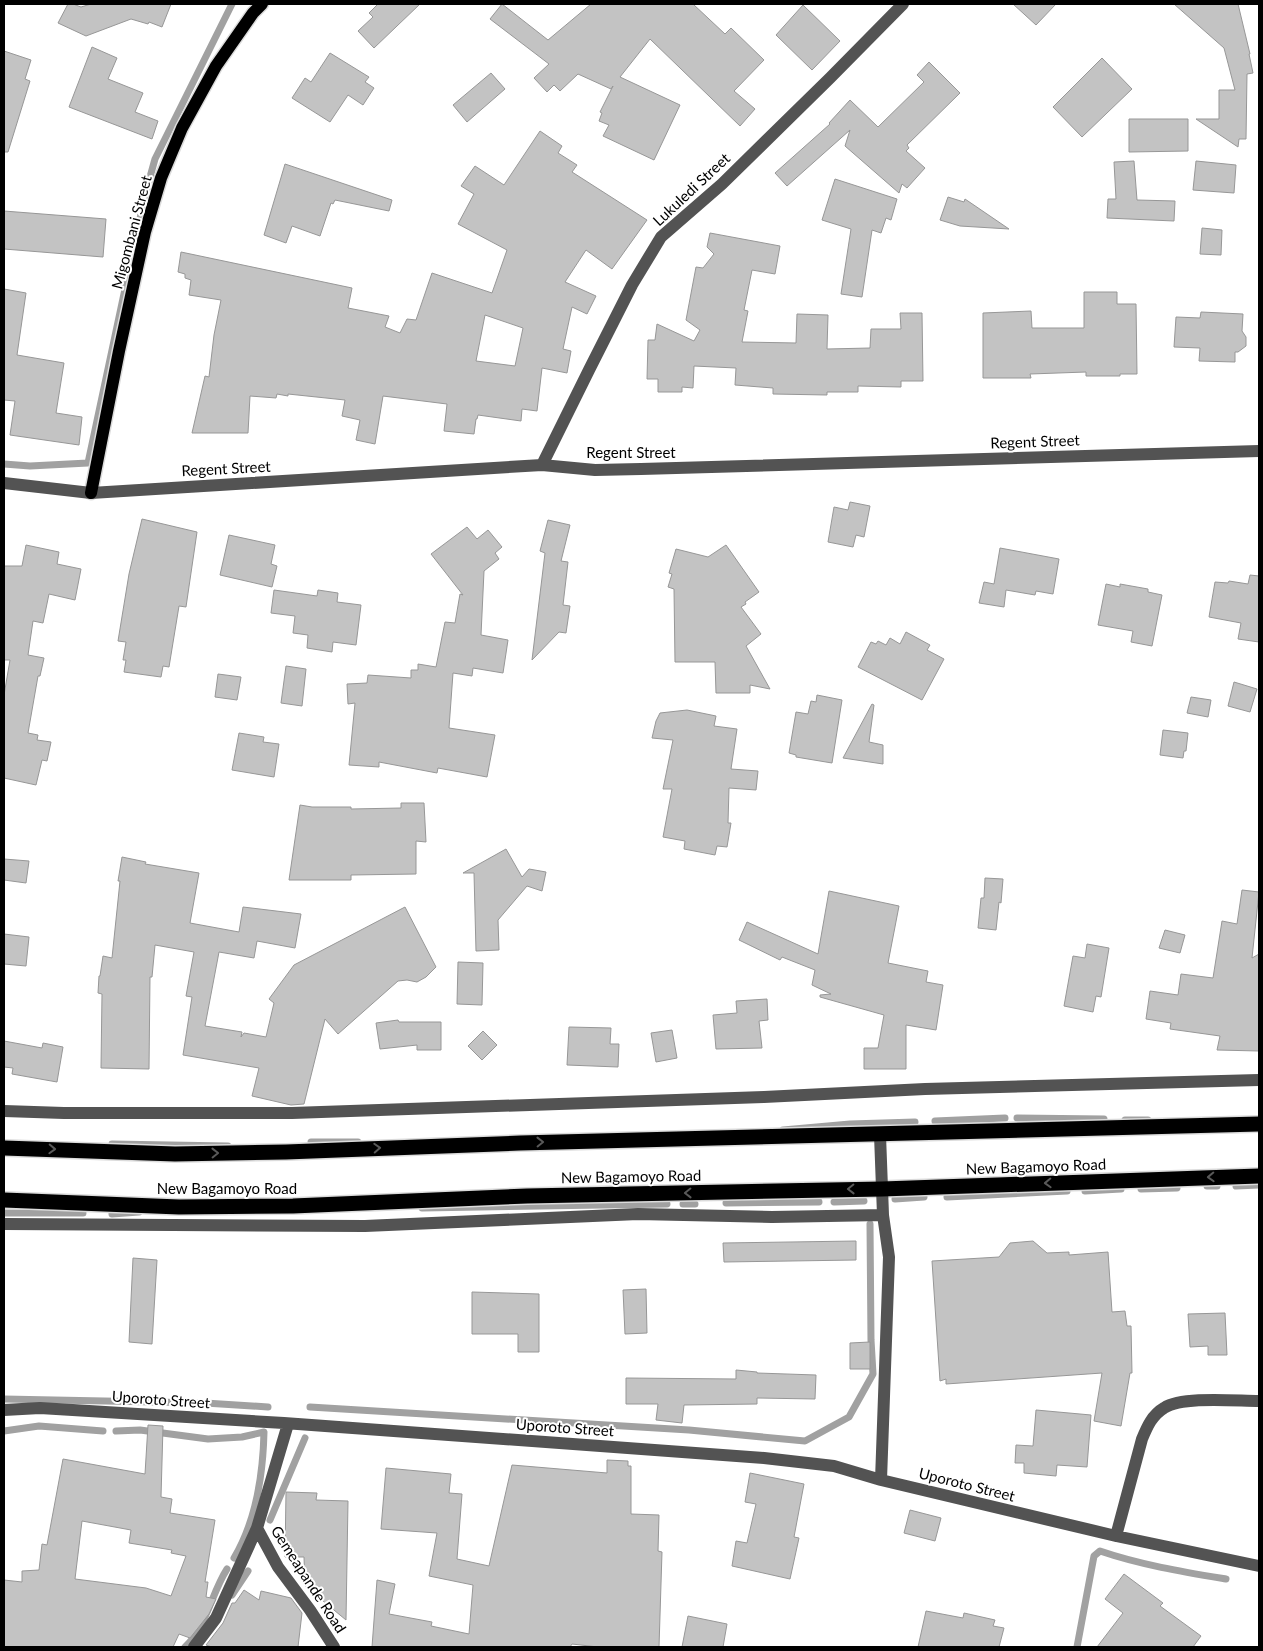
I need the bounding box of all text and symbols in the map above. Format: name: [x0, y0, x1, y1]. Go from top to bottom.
street label: Lukuledi Street: [649, 148, 734, 229]
street label: Migombani Street: [107, 173, 155, 291]
street label: Regent Street: [990, 430, 1081, 452]
street label: Regent Street: [586, 443, 676, 461]
street label: Regent Street: [181, 457, 272, 479]
one-way arrow: [536, 1137, 544, 1147]
one-way arrow: [374, 1142, 382, 1153]
one-way arrow: [49, 1144, 57, 1155]
one-way arrow: [212, 1148, 219, 1158]
street label: New Bagamoyo Road: [966, 1155, 1106, 1177]
street label: New Bagamoyo Road: [561, 1166, 701, 1186]
one-way arrow: [1206, 1172, 1214, 1183]
one-way arrow: [1044, 1178, 1052, 1188]
street label: New Bagamoyo Road: [157, 1179, 297, 1197]
one-way arrow: [846, 1184, 854, 1194]
one-way arrow: [684, 1187, 692, 1198]
street label: Uporoto Street: [111, 1387, 211, 1411]
street label: Uporoto Street: [515, 1415, 615, 1439]
street label: Uporoto Street: [917, 1463, 1018, 1505]
street label: Gemeapande Road: [268, 1522, 350, 1636]

